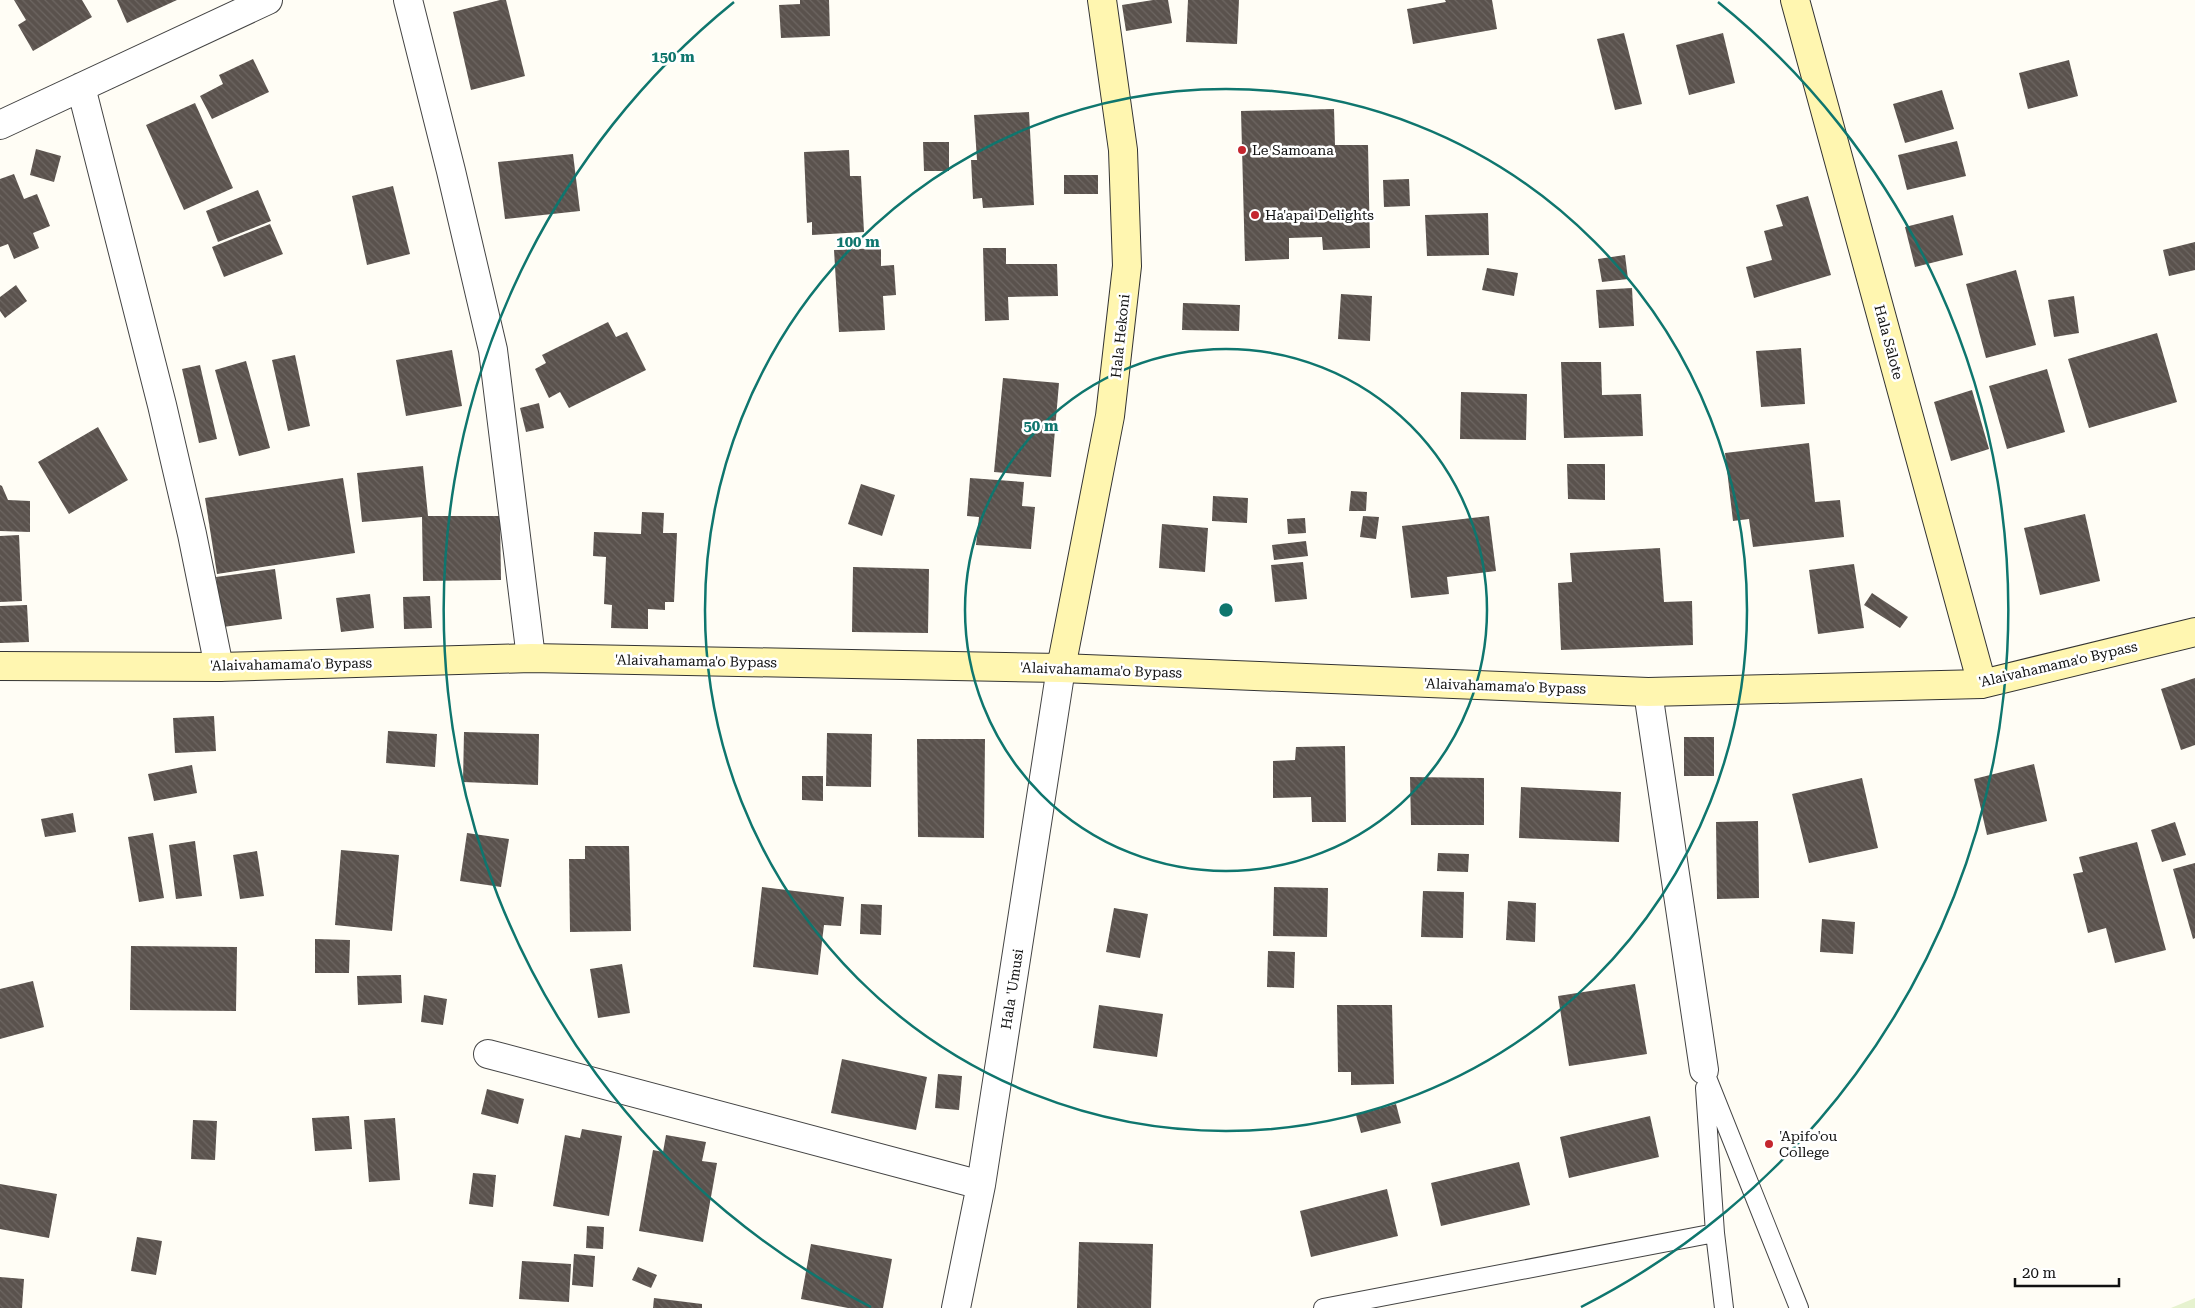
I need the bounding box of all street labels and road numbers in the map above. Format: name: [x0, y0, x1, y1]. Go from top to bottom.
street label: Hala Hekoni: [1108, 293, 1132, 379]
street label: Hala Sālote: [1871, 303, 1907, 381]
street label: 'Alaivahamama'o Bypass: [1977, 638, 2139, 690]
street label: 'Alaivahamama'o Bypass: [615, 652, 778, 670]
street label: 'Alaivahamama'o Bypass: [210, 655, 373, 673]
street label: 'Alaivahamama'o Bypass: [1020, 659, 1183, 681]
street label: 'Alaivahamama'o Bypass: [1424, 675, 1587, 697]
street label: Hala 'Umusi: [998, 947, 1026, 1030]

